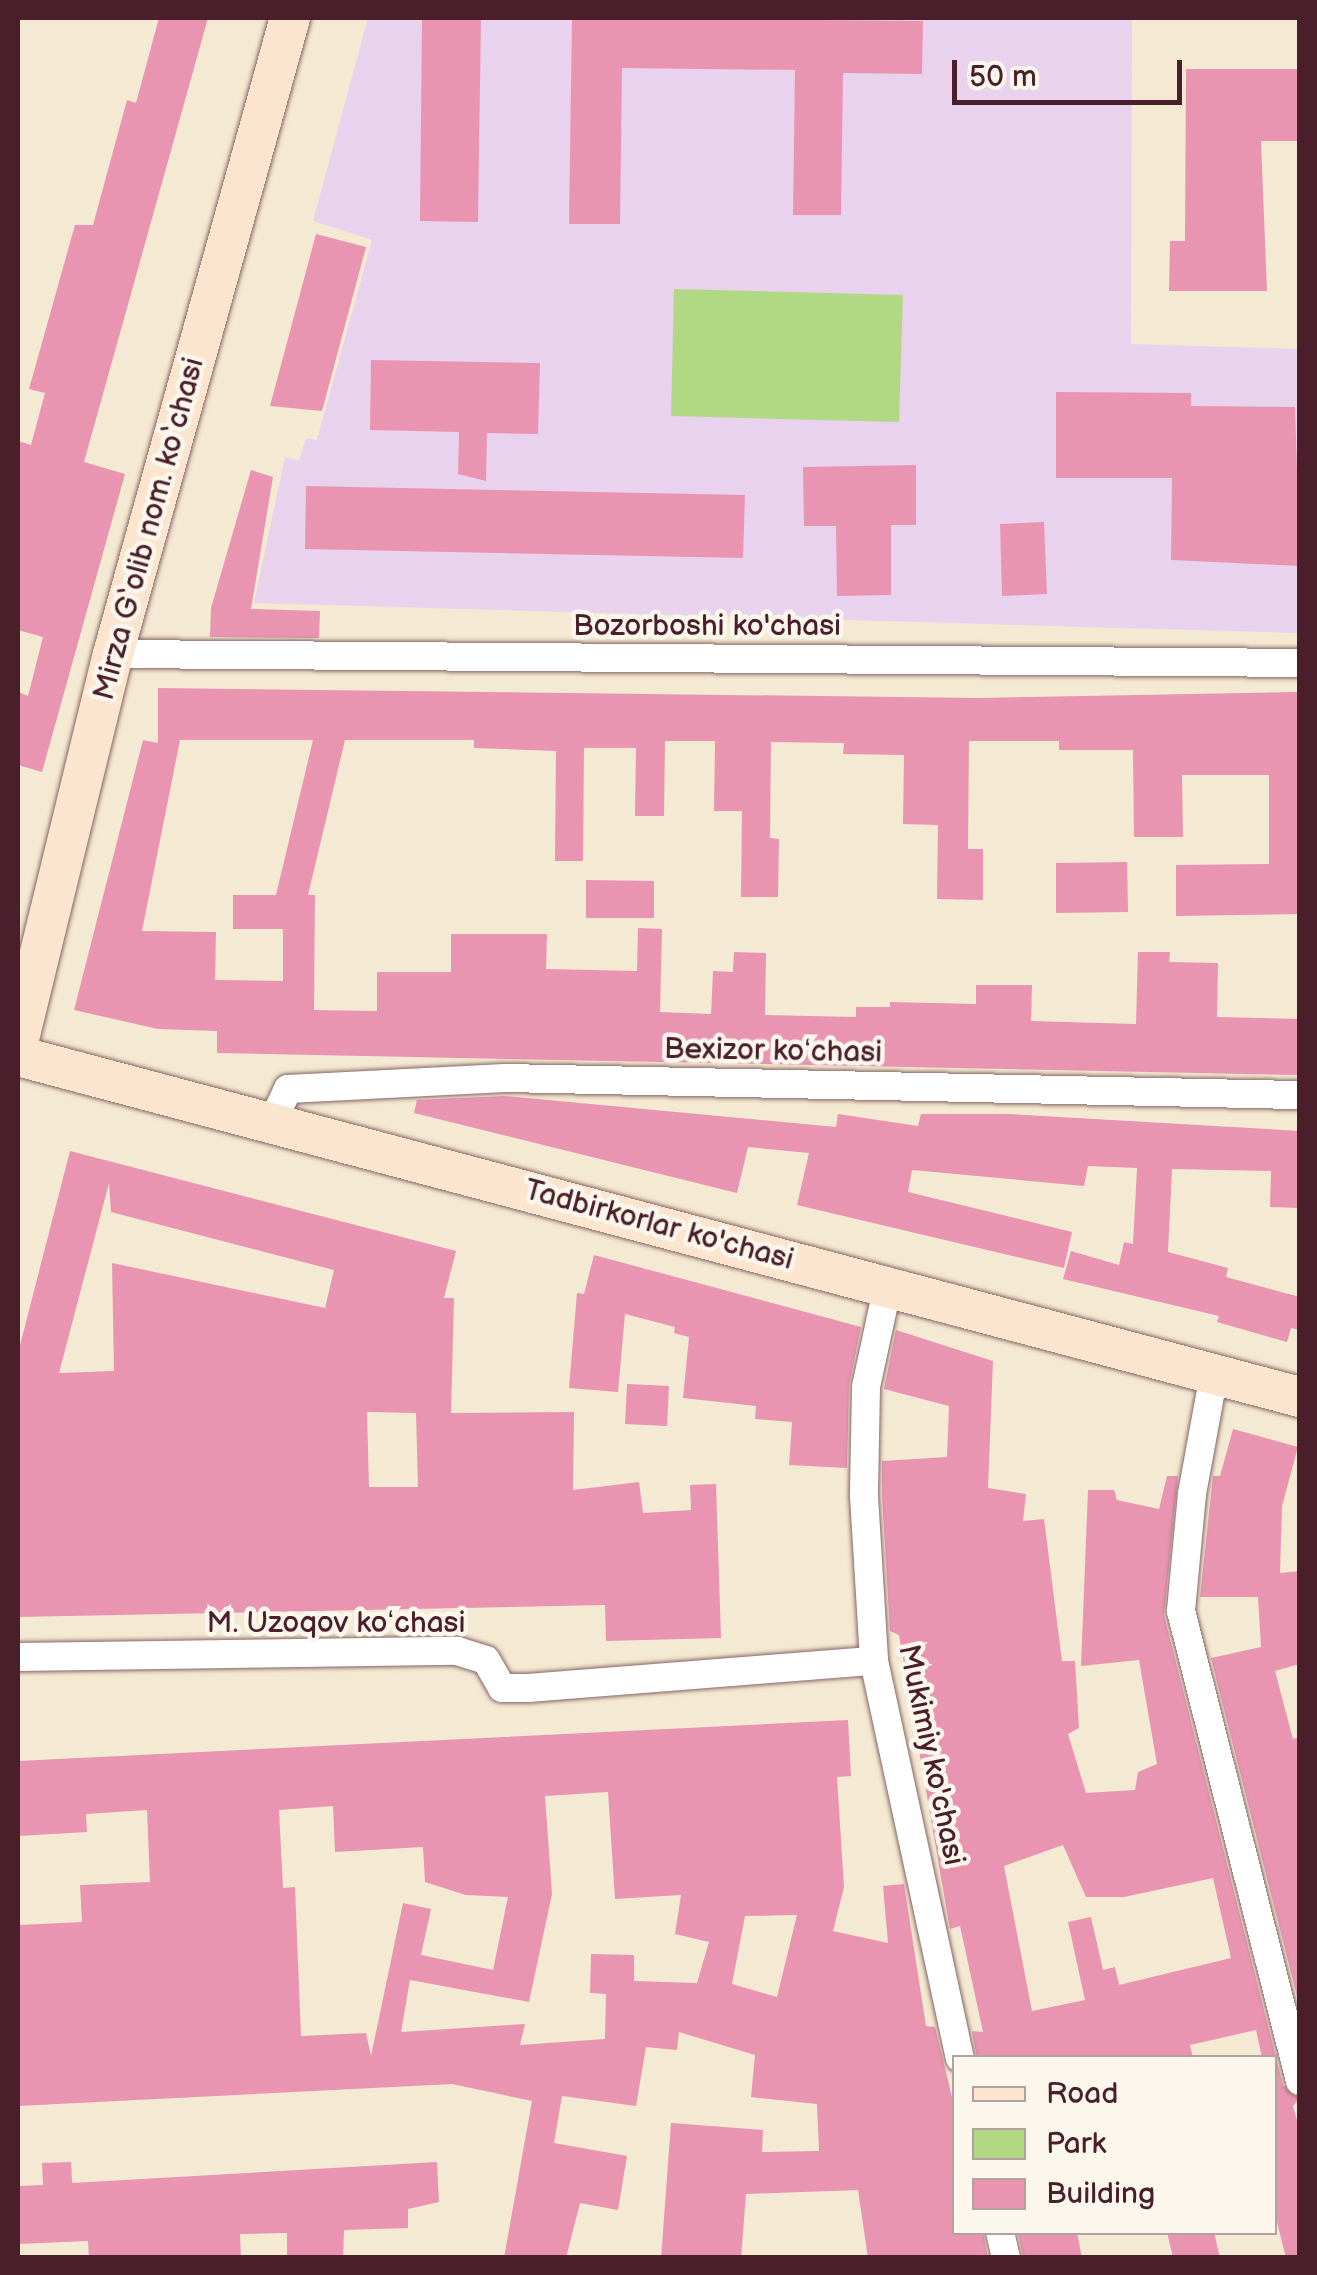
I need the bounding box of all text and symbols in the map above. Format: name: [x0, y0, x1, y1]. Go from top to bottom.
scale bar: [957, 40, 1187, 102]
text: 50 m: [969, 59, 1037, 95]
street label: Mirza G‘olib nom. ko‘chasi: [86, 354, 212, 704]
street label: Bozorboshi ko'chasi: [573, 608, 841, 644]
street label: Bexizor koʻchasi: [664, 1031, 882, 1071]
street label: Tadbirkorlar ko'chasi: [521, 1172, 797, 1278]
street label: M. Uzoqov koʻchasi: [207, 1605, 465, 1641]
street label: Mukimiy ko'chasi: [890, 1641, 972, 1869]
legend: [952, 2055, 1277, 2235]
text: Road: [1046, 2076, 1119, 2112]
text: Park: [1046, 2126, 1106, 2162]
text: Building: [1046, 2176, 1155, 2212]

